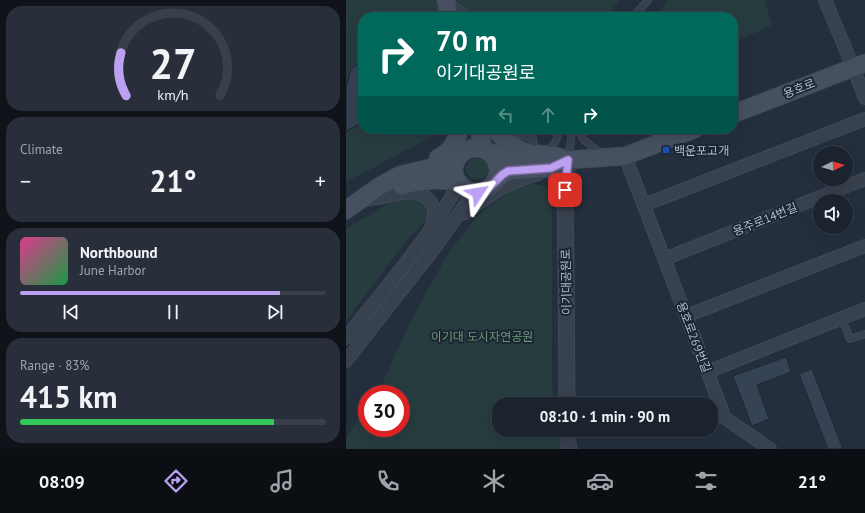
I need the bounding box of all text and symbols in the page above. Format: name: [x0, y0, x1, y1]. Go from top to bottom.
text: 70 m: [436, 22, 497, 59]
icon: right: [370, 28, 422, 80]
text: 27: [149, 37, 197, 90]
text: 이기대공원로: [436, 61, 535, 84]
street label: 용호로: [781, 75, 817, 101]
text: km/h: [157, 85, 189, 104]
icon: left: [495, 104, 517, 126]
icon: ahead: [537, 104, 559, 126]
icon: right: [579, 104, 601, 126]
text: Climate: [20, 141, 63, 158]
place label: 백운포고개: [674, 143, 729, 158]
marker: 백운포고개: [661, 145, 671, 155]
north arrow: [813, 146, 853, 186]
map controls: [813, 146, 853, 234]
text: 21°: [149, 161, 197, 200]
text: −: [20, 167, 31, 195]
text: +: [315, 167, 326, 195]
position arrow: [457, 172, 499, 214]
pin: [548, 173, 582, 207]
icon: arrive: [554, 179, 576, 201]
button: sound: [813, 194, 853, 234]
street label: 용주로14번길: [731, 199, 799, 239]
text: Northbound: [80, 243, 157, 262]
street label: 이기대공원로: [558, 249, 574, 315]
text: June Harbor: [80, 262, 146, 279]
street label: 용호로269번길: [674, 299, 714, 375]
icon: previous: [60, 301, 82, 323]
icon: pause: [162, 301, 184, 323]
icon: next: [264, 301, 286, 323]
park label: 이기대 도시자연공원: [431, 329, 533, 344]
text: Range · 83%: [20, 357, 89, 374]
text: 415 km: [20, 377, 118, 416]
speed limit sign: 30: [358, 385, 410, 437]
text: 08:10 · 1 min · 90 m: [540, 407, 670, 426]
icon: directions: [162, 467, 190, 495]
icon: music: [268, 467, 296, 495]
icon: phone: [374, 467, 402, 495]
icon: climate: [480, 467, 508, 495]
icon: car: [586, 467, 614, 495]
icon: filters: [692, 467, 720, 495]
text: 08:09: [39, 470, 85, 493]
text: 21°: [798, 470, 826, 493]

